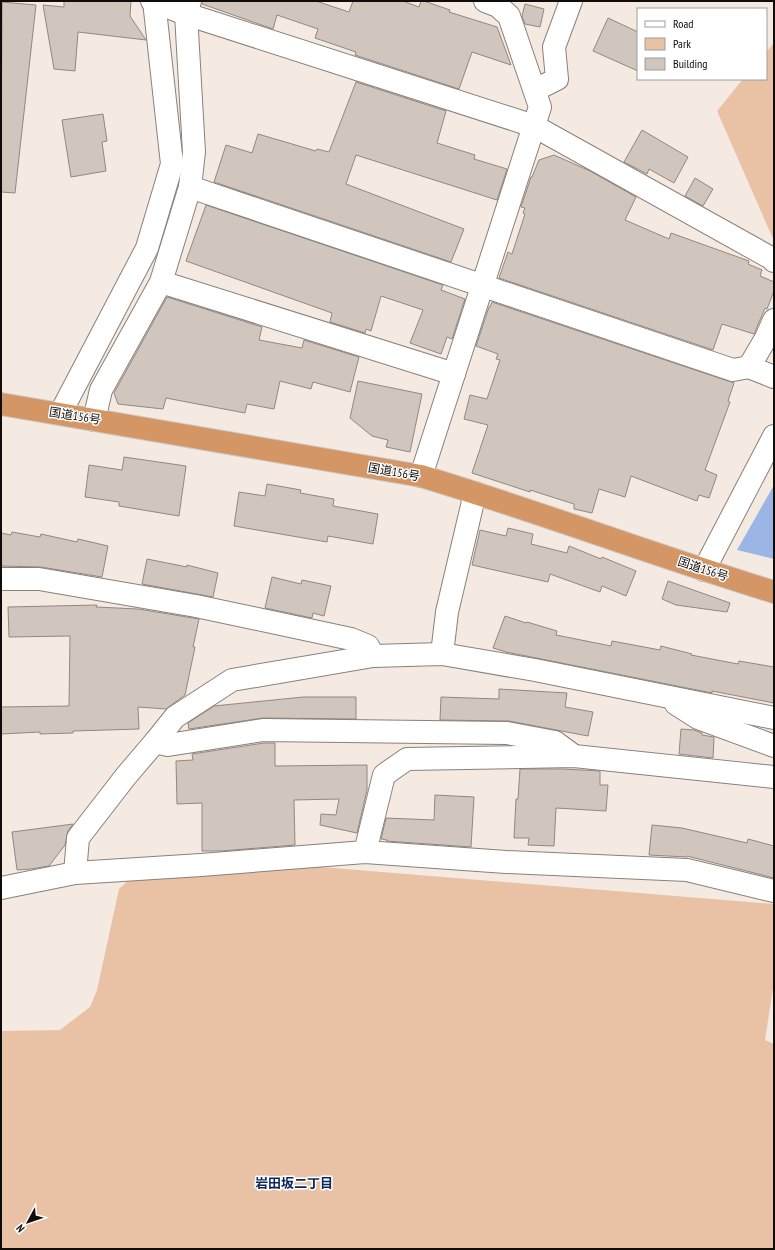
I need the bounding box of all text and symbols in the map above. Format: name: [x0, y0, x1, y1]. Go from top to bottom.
legend: [637, 8, 767, 80]
text: Road: [673, 16, 693, 31]
text: Park: [673, 36, 691, 51]
text: Building: [673, 56, 708, 71]
street label: 国道156号: [48, 404, 102, 427]
street label: 国道156号: [367, 460, 421, 483]
street label: 国道156号: [676, 553, 730, 584]
district label: 岩田坂二丁目: [255, 1175, 333, 1192]
north arrow: [8, 1202, 48, 1242]
text: N: [13, 1222, 28, 1235]

